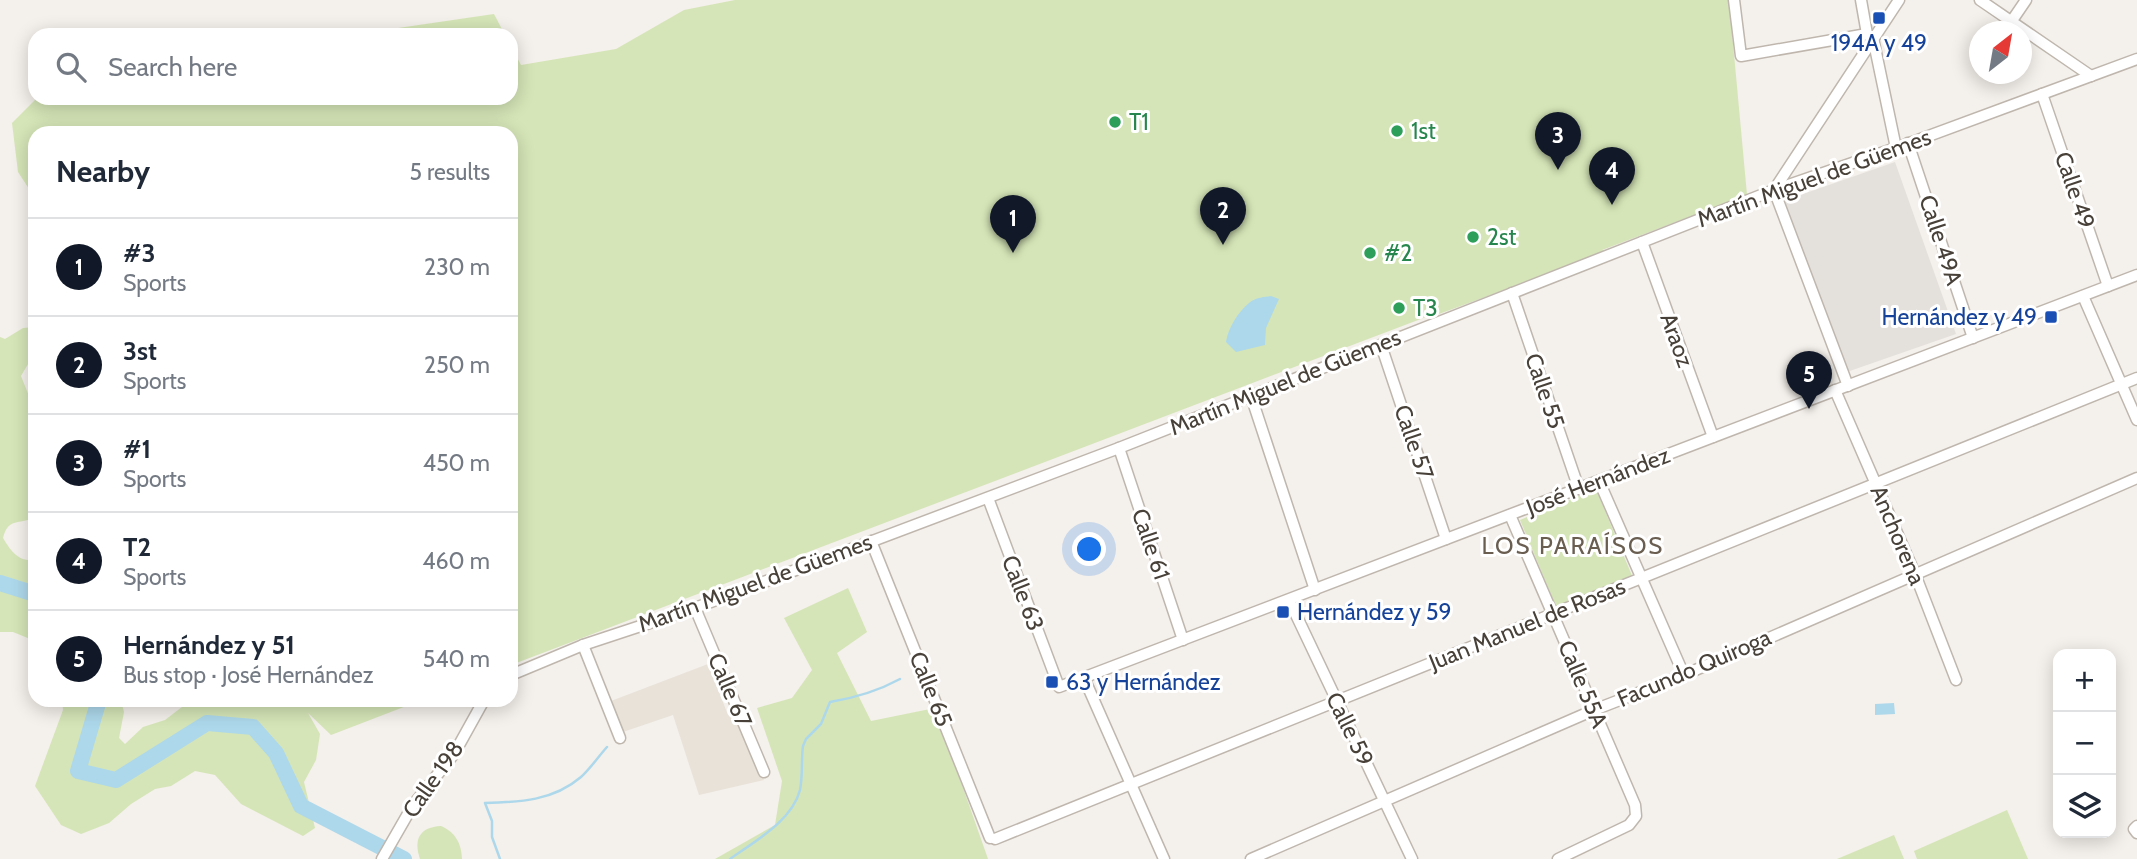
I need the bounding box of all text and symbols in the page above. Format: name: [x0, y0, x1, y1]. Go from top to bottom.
marker: 194A y 49: [1871, 10, 1887, 26]
north arrow: [1969, 21, 2032, 84]
search box: [28, 28, 518, 105]
place label: 194A y 49: [1831, 29, 1927, 57]
icon: search: [52, 48, 90, 86]
text: Search here: [108, 51, 237, 83]
place label: T1: [1129, 108, 1149, 136]
pin: 3: [1535, 112, 1581, 170]
marker: T1: [1107, 114, 1123, 130]
place label: 1st: [1411, 117, 1436, 145]
marker: 1st: [1389, 123, 1405, 139]
street label: Martín Miguel de Güemes: [1693, 123, 1935, 233]
pin: 4: [1589, 147, 1635, 205]
street label: Calle 49: [2049, 148, 2101, 232]
text: Nearby: [56, 153, 150, 190]
text: 5 results: [409, 158, 490, 186]
pin: 2: [1200, 187, 1246, 245]
street label: Calle 49A: [1913, 192, 1969, 288]
pin: 1: [990, 195, 1036, 253]
place label: 2st: [1487, 223, 1517, 251]
marker: 2st: [1465, 229, 1481, 245]
text: #3: [123, 237, 155, 269]
place label: #2: [1384, 239, 1412, 267]
marker: #2: [1362, 245, 1378, 261]
text: 1: [75, 253, 83, 281]
text: 230 m: [424, 253, 490, 281]
text: Sports: [123, 269, 186, 297]
place label: T3: [1413, 294, 1438, 322]
marker: T3: [1391, 300, 1407, 316]
place label: Hernández y 49: [1882, 303, 2037, 331]
street label: Araoz: [1654, 309, 1700, 371]
marker: Hernández y 49: [2043, 309, 2059, 325]
street label: Martín Miguel de Güemes: [1165, 323, 1405, 441]
text: 3st: [123, 335, 157, 367]
street label: Calle 55: [1519, 350, 1571, 432]
text: 2: [73, 351, 85, 379]
text: 250 m: [424, 351, 490, 379]
pin: 5: [1786, 351, 1832, 409]
text: Sports: [123, 367, 186, 395]
street label: Calle 57: [1388, 401, 1440, 483]
text: #1: [123, 433, 151, 465]
street label: José Hernández: [1521, 441, 1674, 522]
text: 3: [73, 449, 85, 477]
text: 450 m: [423, 449, 490, 477]
text: Sports: [123, 465, 186, 493]
street label: Anchorena: [1865, 481, 1931, 589]
street label: Calle 61: [1126, 505, 1176, 583]
street label: Martín Miguel de Güemes: [634, 528, 876, 638]
text: T2: [123, 531, 151, 563]
district label: LOS PARAÍSOS: [1482, 531, 1664, 560]
your location: [1072, 532, 1106, 566]
text: 4: [72, 547, 86, 575]
text: 460 m: [422, 547, 490, 575]
street label: Calle 63: [996, 551, 1050, 635]
text: Sports: [123, 563, 186, 591]
street label: Juan Manuel de Rosas: [1424, 572, 1629, 677]
place label: Hernández y 59: [1297, 598, 1452, 626]
marker: Hernández y 59: [1275, 604, 1291, 620]
street label: Facundo Quiroga: [1613, 623, 1775, 713]
text: Hernández y 51: [123, 629, 295, 661]
street label: Calle 55A: [1552, 636, 1614, 732]
text: 5: [73, 645, 85, 673]
text: 540 m: [423, 645, 490, 673]
street label: Calle 65: [903, 647, 959, 731]
street label: Calle 67: [702, 649, 758, 731]
map controls: [2053, 649, 2116, 838]
button: +: [2053, 649, 2116, 712]
text: Bus stop · José Hernández: [123, 661, 374, 689]
place label: 63 y Hernández: [1066, 668, 1221, 696]
marker: 63 y Hernández: [1044, 674, 1060, 690]
street label: Calle 59: [1320, 688, 1380, 770]
button: −: [2053, 712, 2116, 775]
street label: Calle 198: [396, 735, 470, 823]
button: layers: [2053, 775, 2116, 838]

